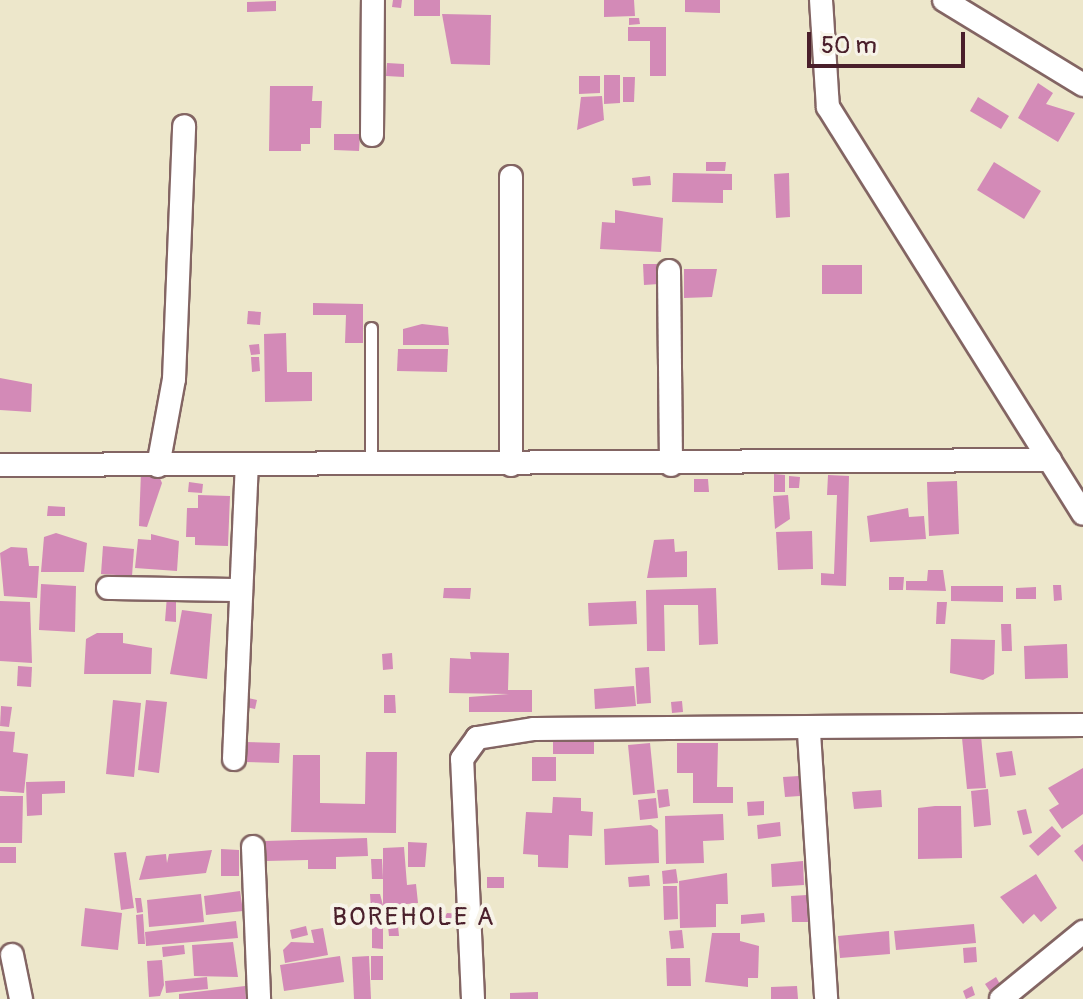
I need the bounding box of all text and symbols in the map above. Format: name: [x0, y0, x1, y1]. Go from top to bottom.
scale bar: [811, 16, 969, 66]
text: 50 m: [821, 31, 877, 60]
district label: BOREHOLE A: [332, 902, 496, 934]

